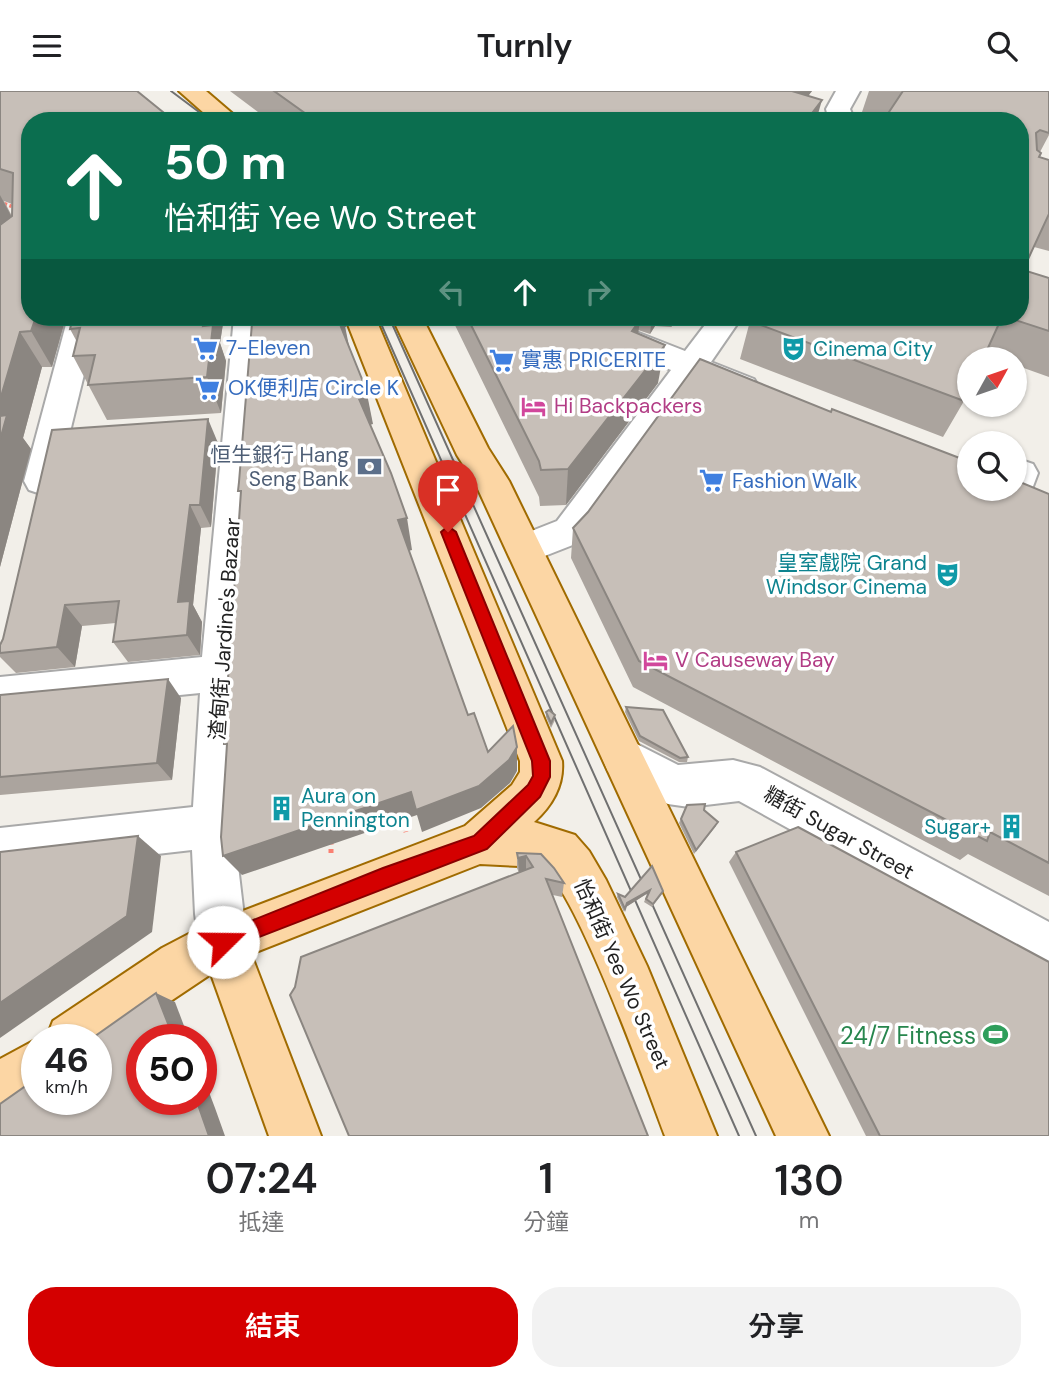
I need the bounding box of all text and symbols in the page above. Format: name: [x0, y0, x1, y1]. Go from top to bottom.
text: Turnly: [477, 25, 572, 67]
icon: menu: [28, 27, 66, 65]
icon: search: [983, 27, 1021, 65]
text: 50 m: [164, 130, 287, 194]
icon: ahead: [49, 140, 140, 231]
text: 怡和街 Yee Wo Street: [164, 197, 477, 239]
icon: left: [433, 273, 471, 311]
icon: ahead: [506, 273, 544, 311]
icon: right: [579, 273, 617, 311]
supermarket icon: 7-Eleven: [192, 334, 220, 362]
place label: 7-Eleven: [226, 334, 310, 362]
theatre icon: Cinema City: [779, 335, 807, 363]
place label: Cinema City: [813, 335, 933, 363]
supermarket icon: 實惠 PRICERITE: [487, 346, 515, 374]
place label: 實惠 PRICERITE: [521, 346, 666, 374]
north arrow: [957, 347, 1027, 417]
map controls: [957, 347, 1027, 501]
supermarket icon: OK便利店 Circle K: [194, 374, 222, 402]
place label: OK便利店 Circle K: [228, 374, 399, 402]
hotel icon: Hi Backpackers: [520, 392, 548, 420]
place label: Hi Backpackers: [554, 392, 702, 420]
button: search: [957, 431, 1027, 501]
place label: 恒生銀行 Hang Seng Bank: [210, 441, 349, 493]
bank icon: 恒生銀行 Hang Seng Bank: [355, 453, 383, 481]
pin: [418, 460, 478, 532]
supermarket icon: Fashion Walk: [698, 467, 726, 495]
place label: Fashion Walk: [732, 467, 858, 495]
icon: arrive: [429, 471, 467, 509]
street label: 渣甸街 Jardine's Bazaar: [203, 517, 247, 741]
place label: 皇室戲院 Grand Windsor Cinema: [766, 549, 927, 601]
theatre icon: 皇室戲院 Grand Windsor Cinema: [933, 561, 961, 589]
hotel icon: V Causeway Bay: [641, 646, 669, 674]
place label: V Causeway Bay: [675, 646, 835, 674]
street label: 糖街 Sugar Street: [759, 780, 919, 886]
place label: Aura on Pennington: [301, 782, 410, 834]
building icon: Aura on Pennington: [267, 794, 295, 822]
place label: Sugar+: [924, 813, 991, 841]
building icon: Sugar+: [997, 813, 1025, 841]
street label: 怡和街 Yee Wo Street: [567, 875, 677, 1073]
position arrow: [186, 905, 260, 979]
place label: 24/7 Fitness: [840, 1020, 976, 1051]
sports icon: 24/7 Fitness: [982, 1021, 1010, 1049]
speed limit sign: 50: [126, 1024, 217, 1115]
text: 46: [44, 1037, 89, 1083]
text: km/h: [45, 1075, 88, 1099]
text: 07:24: [205, 1151, 318, 1206]
text: 1: [539, 1151, 553, 1206]
text: 130: [774, 1153, 844, 1208]
text: m: [799, 1205, 819, 1235]
text: 抵達: [239, 1207, 285, 1237]
text: 分鐘: [523, 1207, 569, 1237]
button: 結束: [28, 1287, 518, 1367]
button: 分享: [532, 1287, 1021, 1367]

